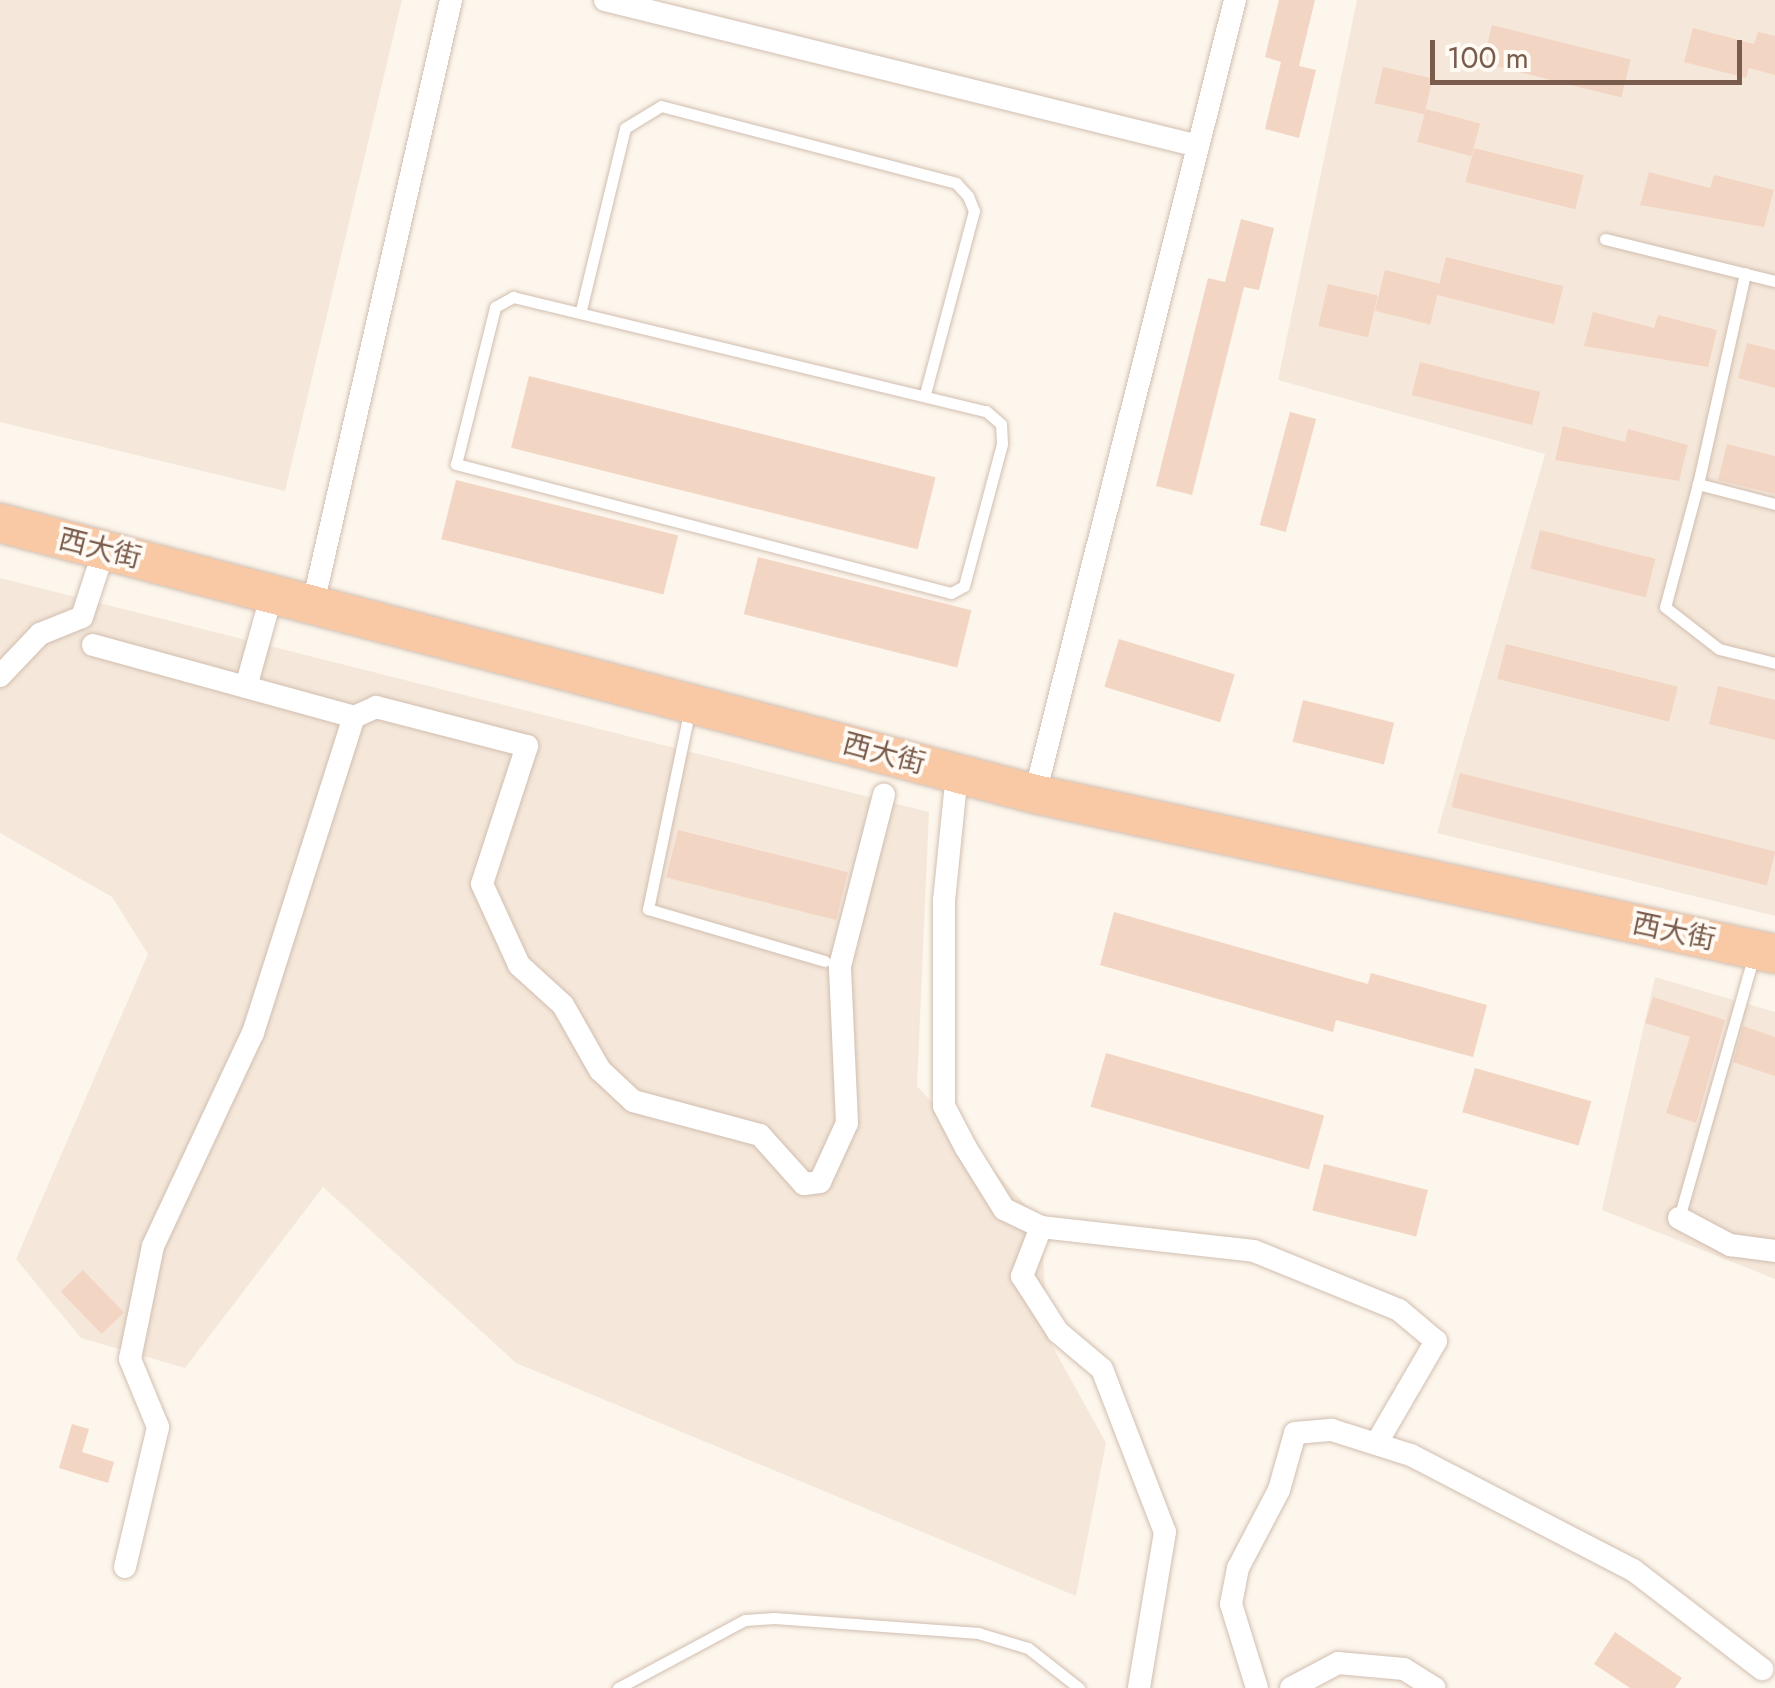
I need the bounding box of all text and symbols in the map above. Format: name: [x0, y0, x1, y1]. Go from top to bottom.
scale bar: [1435, 20, 1748, 82]
text: 100 m: [1447, 36, 1529, 79]
street label: 西大街: [55, 523, 145, 575]
street label: 西大街: [839, 727, 929, 781]
street label: 西大街: [1629, 907, 1719, 957]

